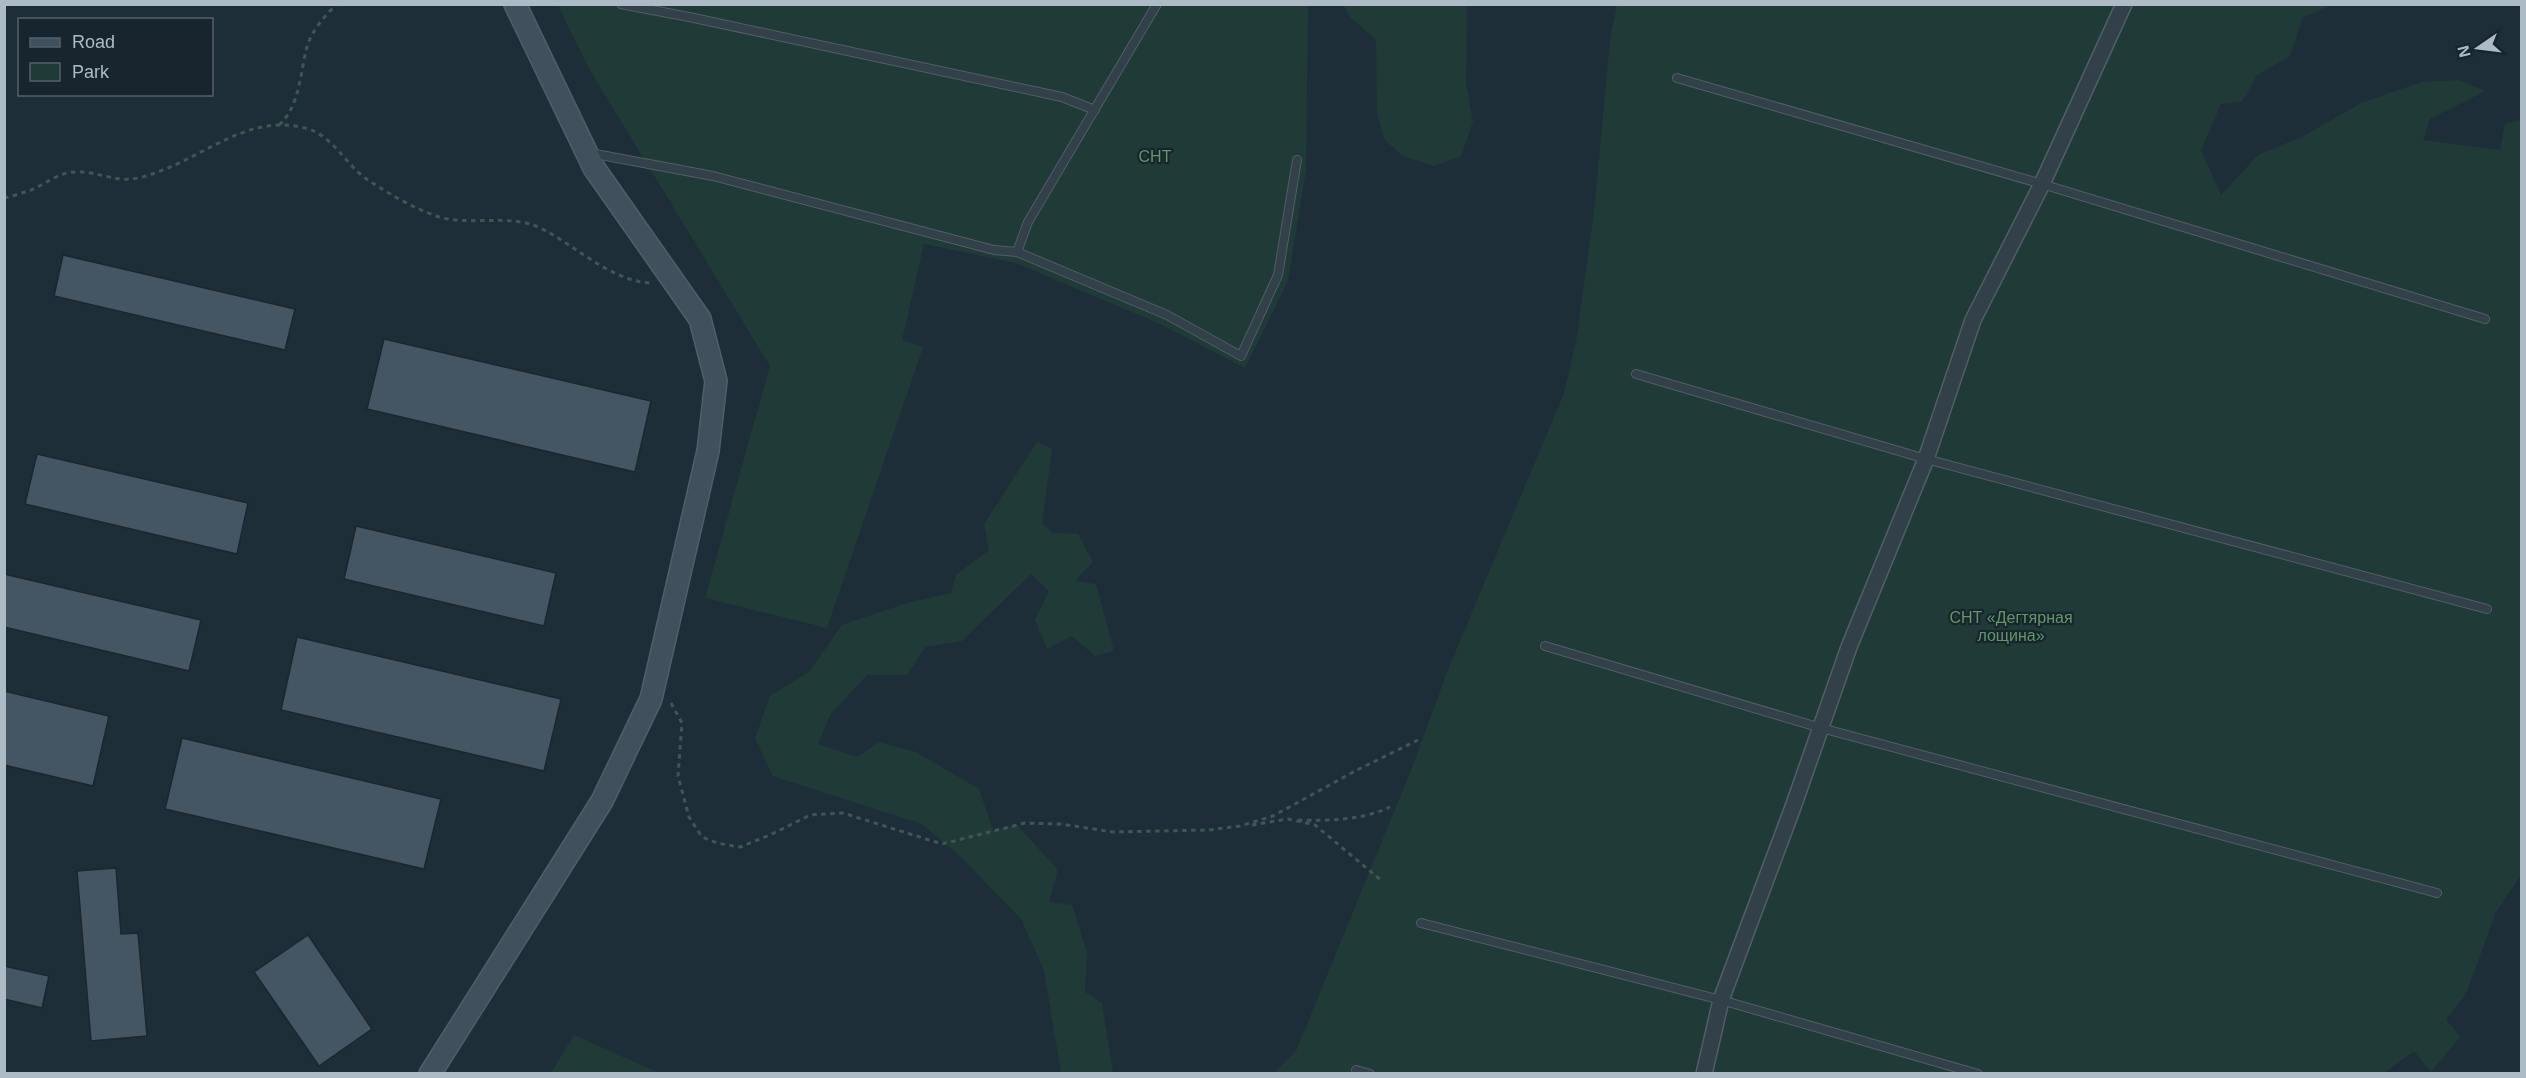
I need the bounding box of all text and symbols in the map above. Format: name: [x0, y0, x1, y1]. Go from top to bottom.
legend: [18, 18, 213, 96]
north arrow: [2448, 18, 2508, 78]
text: Road: [72, 32, 115, 52]
text: N: [2454, 44, 2474, 59]
text: Park: [72, 62, 110, 82]
park label: СНТ: [1139, 148, 1172, 165]
park label: СНТ «Дегтярная лощина»: [1949, 609, 2073, 644]

